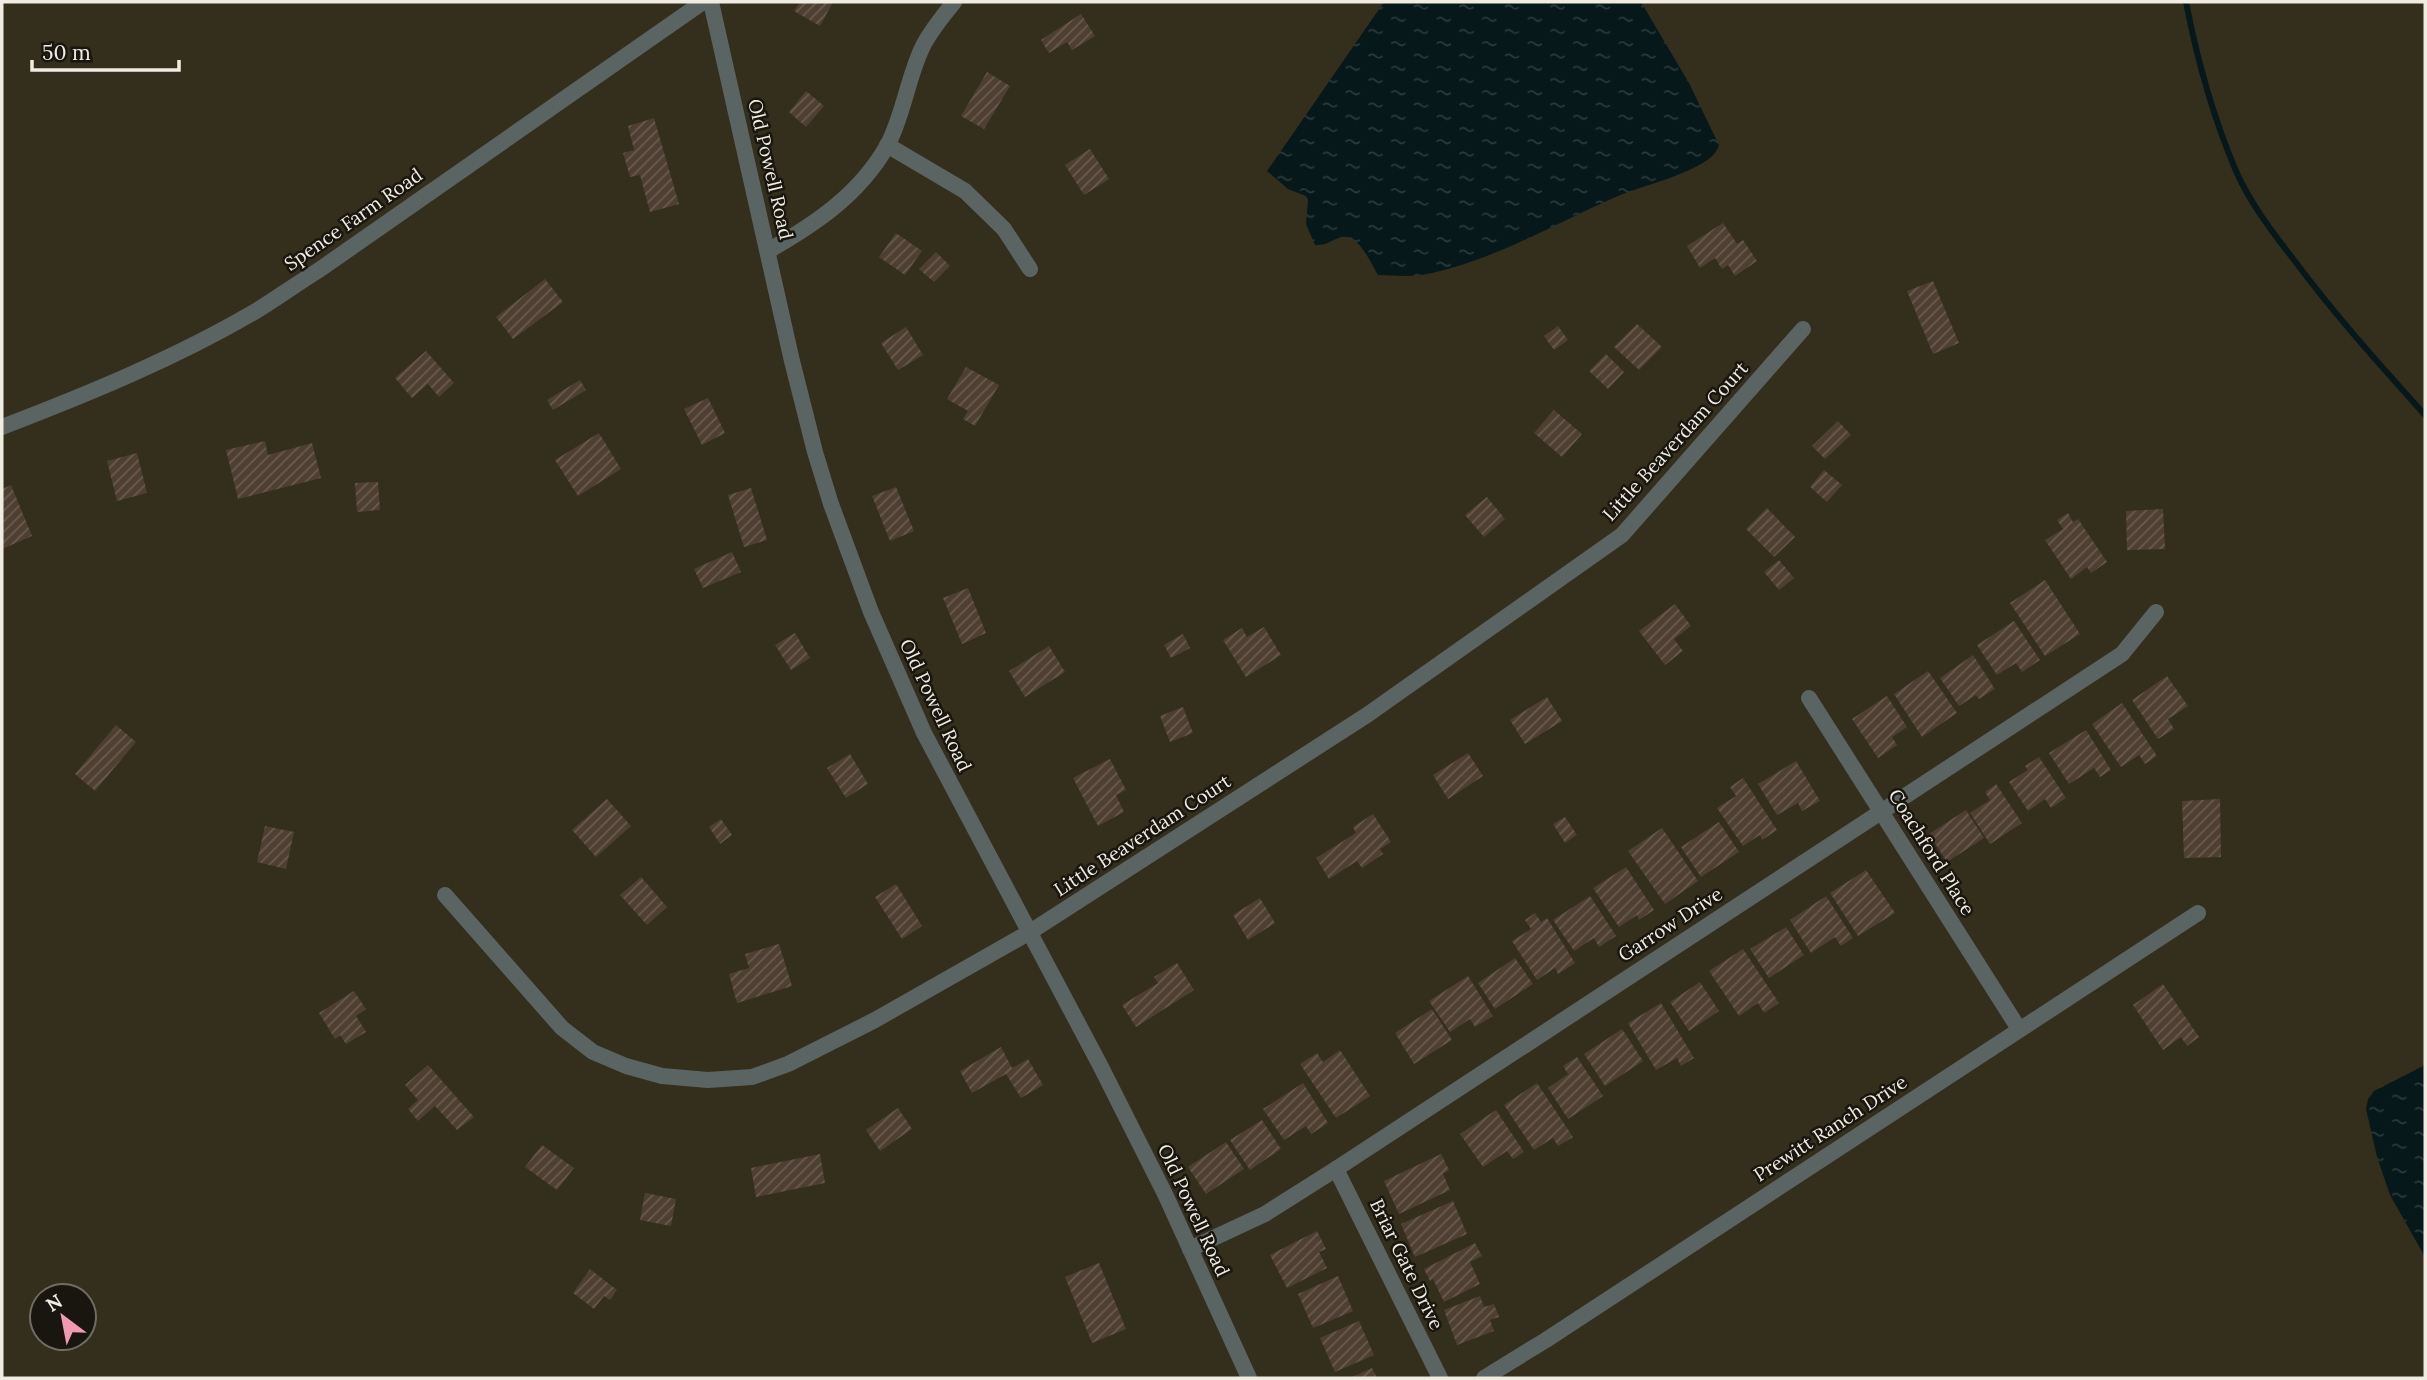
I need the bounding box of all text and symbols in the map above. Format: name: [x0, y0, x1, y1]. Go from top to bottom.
scale bar: [32, 28, 178, 72]
text: 50 m: [42, 39, 91, 66]
street label: Old Powell Road: [743, 96, 799, 242]
street label: Spence Farm Road: [279, 162, 427, 276]
street label: Little Beaverdam Court: [1597, 356, 1753, 526]
street label: Old Powell Road: [895, 635, 977, 775]
street label: Little Beaverdam Court: [1049, 768, 1236, 901]
street label: Coachford Place: [1884, 784, 1980, 920]
street label: Garrow Drive: [1613, 881, 1727, 967]
street label: Prewitt Ranch Drive: [1749, 1069, 1911, 1187]
street label: Old Powell Road: [1153, 1140, 1235, 1280]
street label: Briar Gate Drive: [1365, 1195, 1449, 1333]
north arrow: [28, 1282, 98, 1352]
text: N: [41, 1288, 67, 1317]

